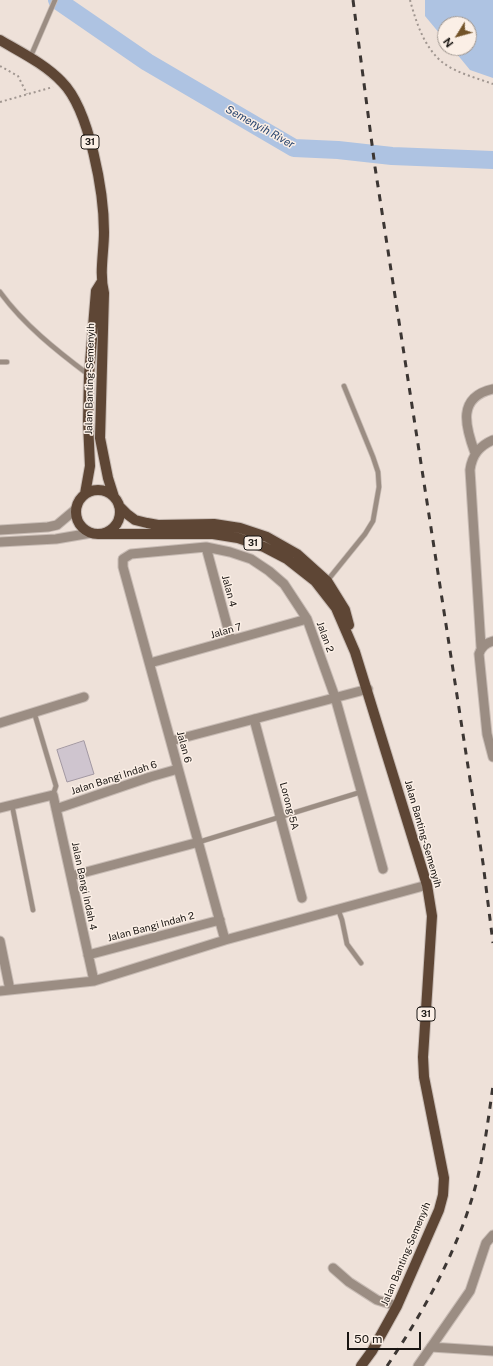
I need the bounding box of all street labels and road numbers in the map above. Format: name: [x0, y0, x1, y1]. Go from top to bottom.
road number: 31: [81, 135, 99, 149]
street label: Jalan Banting-Semenyih: [83, 323, 97, 435]
road number: 31: [244, 536, 262, 550]
street label: Jalan 4: [219, 574, 239, 608]
street label: Jalan 2: [314, 620, 336, 654]
street label: Jalan 7: [209, 621, 243, 641]
street label: Jalan 6: [174, 730, 194, 764]
street label: Jalan Bangi Indah 6: [69, 758, 159, 798]
street label: Jalan Banting-Semenyih: [402, 779, 444, 889]
street label: Lorong 5A: [277, 781, 301, 831]
street label: Jalan Bangi Indah 4: [69, 841, 99, 931]
street label: Jalan Bangi Indah 2: [106, 910, 196, 944]
road number: 31: [417, 1007, 435, 1021]
street label: Jalan Banting-Semenyih: [379, 1200, 433, 1308]

